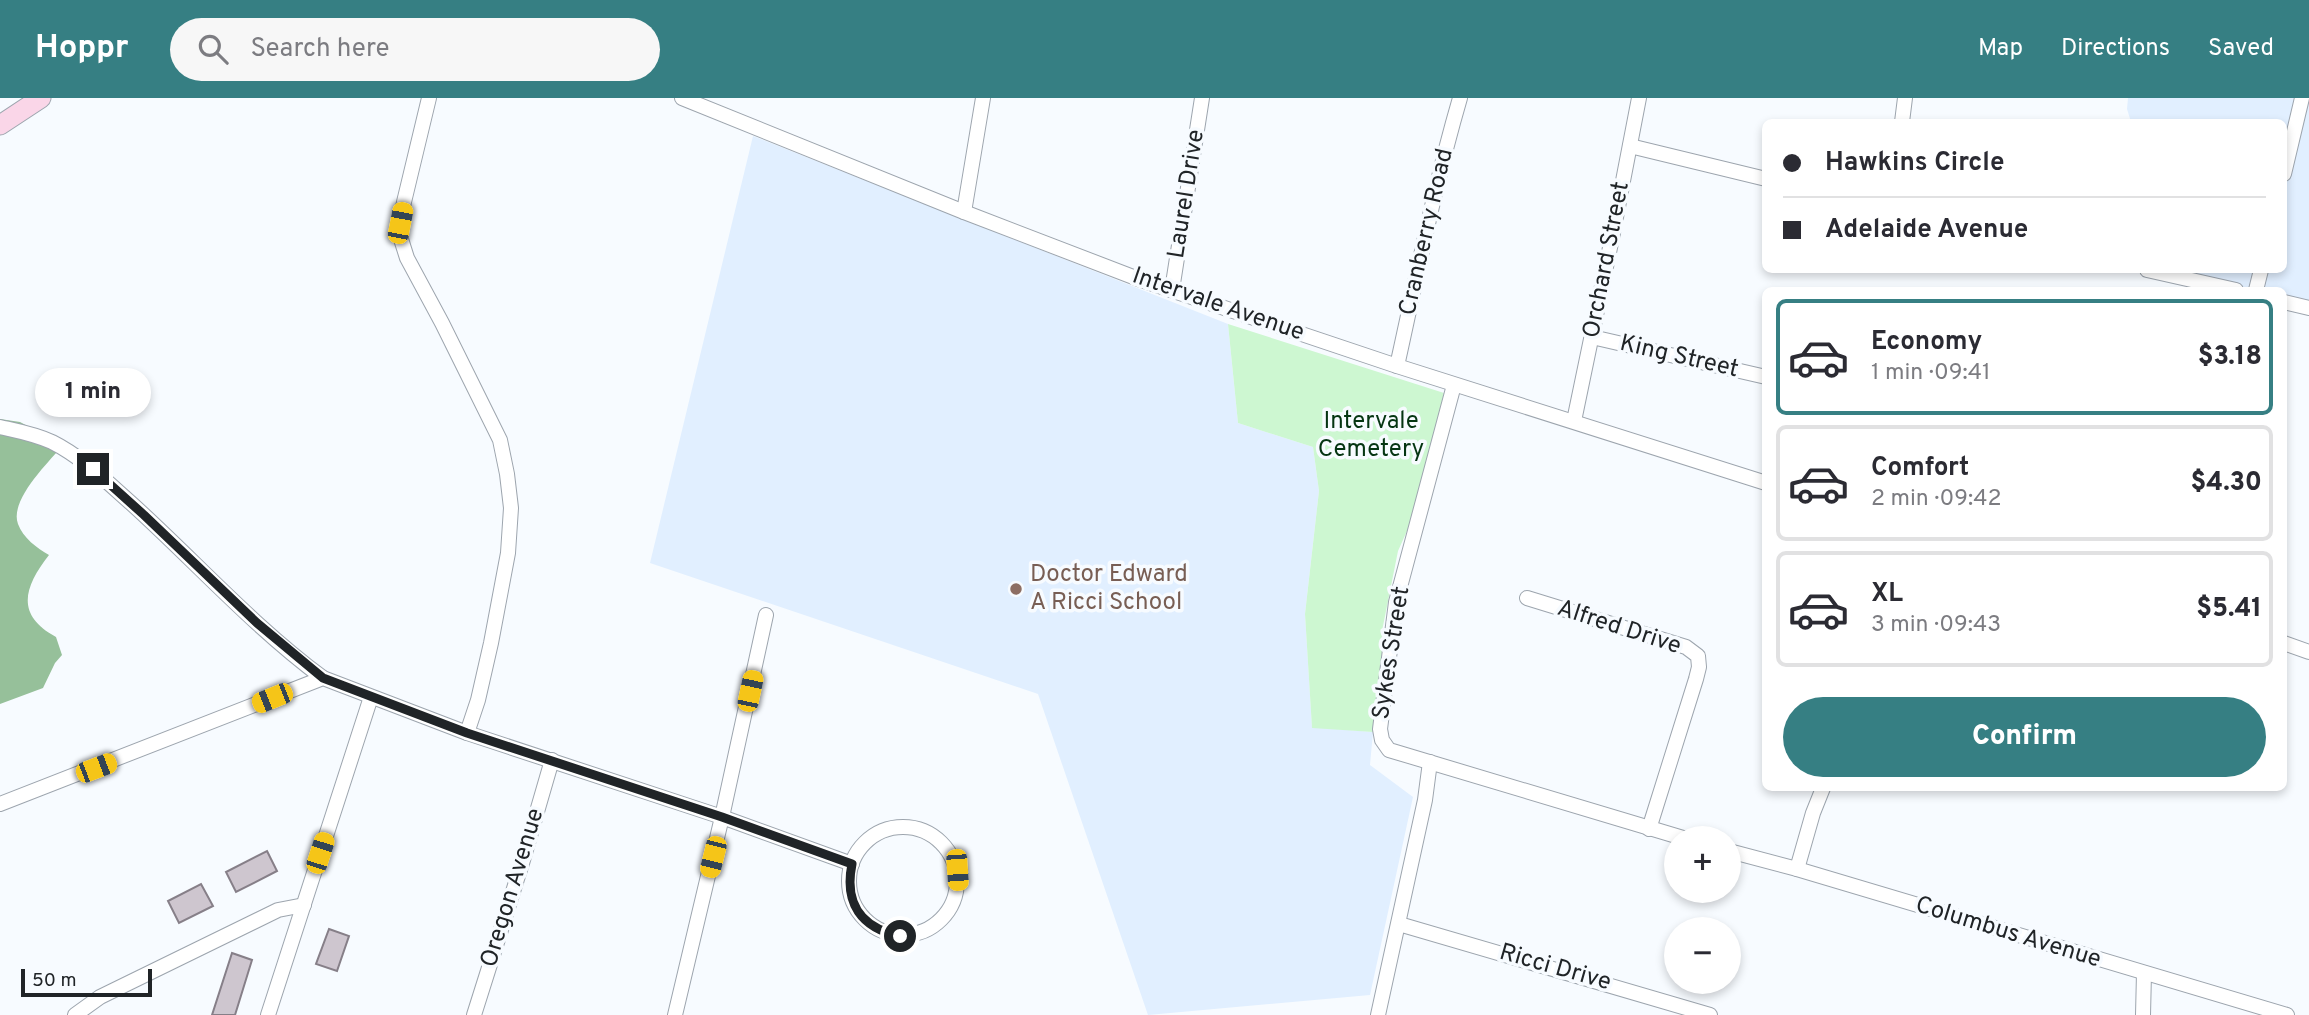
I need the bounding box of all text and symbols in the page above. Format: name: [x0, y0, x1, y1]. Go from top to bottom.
search box: [170, 18, 660, 81]
text: Hoppr: [35, 28, 128, 70]
icon: search: [194, 30, 232, 68]
text: Search here: [250, 33, 389, 66]
text: Map: [1978, 34, 2023, 64]
text: Directions: [2061, 34, 2170, 64]
text: Saved: [2208, 34, 2274, 64]
street label: Laurel Drive: [1162, 127, 1212, 261]
street label: Cranberry Road: [1393, 146, 1461, 318]
text: Hawkins Circle: [1825, 147, 2004, 180]
street label: Orchard Street: [1577, 179, 1637, 341]
car: [386, 200, 415, 246]
text: Adelaide Avenue: [1825, 214, 2028, 247]
street label: Intervale Avenue: [1128, 262, 1308, 348]
icon: car: [1787, 326, 1850, 389]
text: Economy: [1871, 326, 1982, 359]
street label: King Street: [1617, 329, 1741, 385]
text: $3.18: [2198, 341, 2262, 374]
text: 1 min · 09:41: [1871, 359, 1991, 388]
callout: 1 min: [35, 368, 151, 416]
text: 1 min: [65, 378, 121, 407]
park label: Intervale Cemetery: [1318, 407, 1424, 465]
icon: car: [1787, 452, 1850, 515]
text: Comfort: [1871, 452, 1969, 485]
route end: [77, 453, 109, 485]
text: $4.30: [2190, 467, 2262, 500]
text: 2 min · 09:42: [1871, 485, 2002, 514]
place label: Doctor Edward A Ricci School: [1030, 560, 1188, 618]
icon: car: [1787, 578, 1850, 641]
text: XL: [1871, 578, 1903, 611]
marker: Doctor Edward A Ricci School: [1008, 581, 1024, 597]
street label: Sykes Street: [1367, 584, 1417, 722]
text: $5.41: [2196, 593, 2262, 626]
street label: Alfred Drive: [1553, 594, 1685, 662]
text: 3 min · 09:43: [1871, 611, 2001, 640]
car: [736, 668, 765, 714]
car: [249, 680, 296, 716]
button: Confirm: [1783, 697, 2266, 777]
car: [73, 751, 120, 785]
street label: Oregon Avenue: [475, 805, 551, 971]
map controls: [1664, 826, 1741, 994]
button: +: [1664, 826, 1741, 903]
car: [304, 830, 337, 876]
car: [698, 834, 729, 880]
car: [946, 848, 969, 892]
street label: Columbus Avenue: [1912, 891, 2104, 975]
button: −: [1664, 917, 1741, 994]
route start: [884, 920, 916, 952]
street label: Ricci Drive: [1496, 938, 1614, 998]
scale bar: [21, 966, 152, 998]
text: 50 m: [32, 969, 77, 993]

